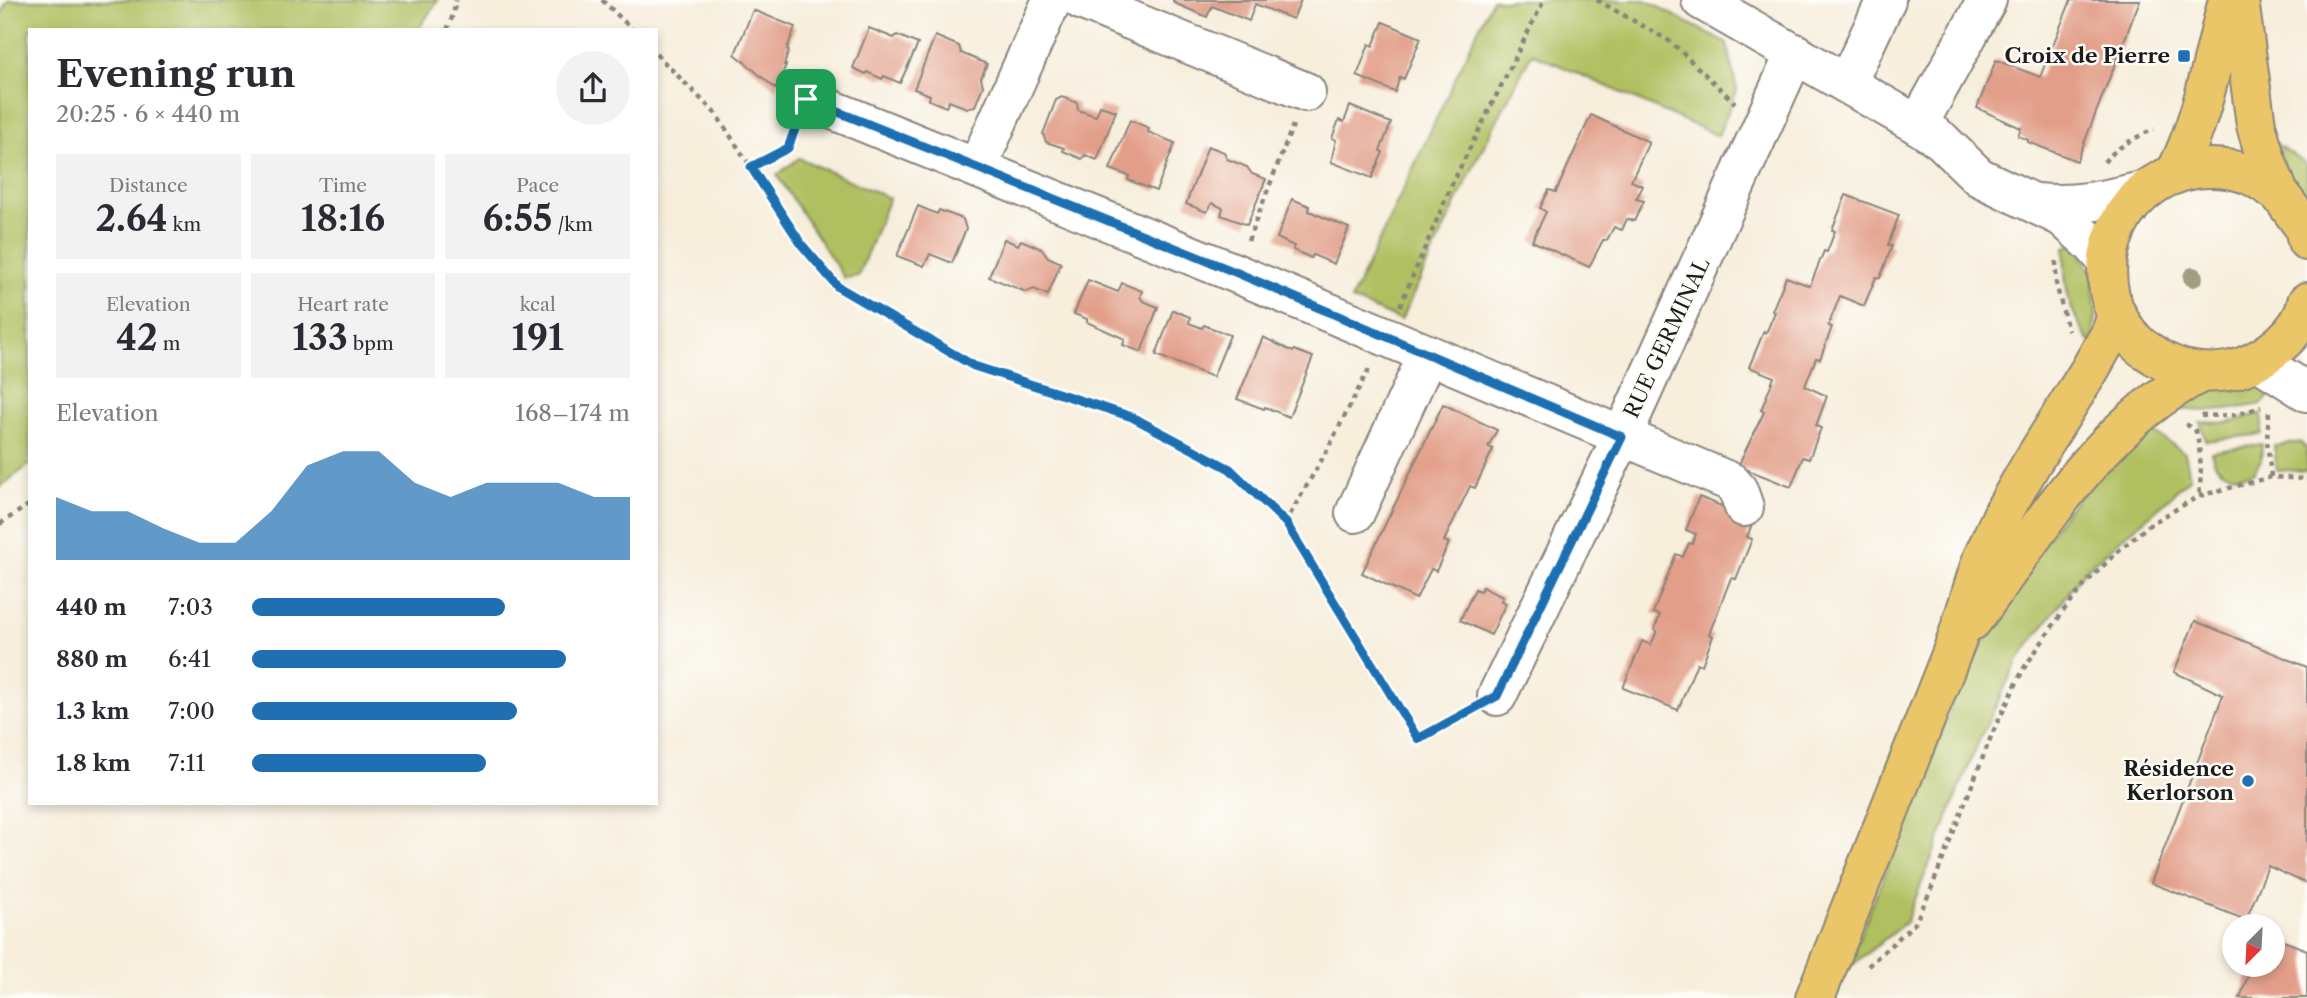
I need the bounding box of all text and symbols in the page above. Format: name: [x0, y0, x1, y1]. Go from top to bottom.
place label: Croix de Pierre: [2004, 43, 2170, 68]
marker: Croix de Pierre: [2176, 48, 2192, 64]
text: Evening run: [56, 50, 296, 97]
button: share: [556, 51, 630, 125]
pin: [776, 69, 836, 129]
icon: arrive: [787, 80, 825, 118]
text: 20:25 · 6 × 440 m: [56, 100, 240, 128]
text: Distance: [109, 174, 188, 197]
text: Time: [319, 174, 367, 197]
text: Pace: [516, 174, 559, 197]
text: 2.64: [95, 197, 167, 240]
text: 18:16: [301, 197, 385, 240]
text: 6:55: [482, 197, 552, 240]
text: km: [167, 213, 201, 236]
text: /km: [552, 213, 593, 236]
street label: RUE GERMINAL: [1618, 254, 1715, 422]
text: Elevation: [106, 293, 191, 316]
text: Heart rate: [297, 293, 389, 316]
text: kcal: [520, 293, 556, 316]
text: 42: [116, 316, 158, 359]
text: 133: [292, 316, 348, 359]
text: 191: [511, 316, 564, 359]
text: m: [158, 332, 180, 355]
text: bpm: [348, 332, 394, 355]
text: Elevation: [56, 399, 159, 427]
text: 168–174 m: [515, 399, 630, 427]
text: 440 m: [56, 593, 127, 621]
text: 7:03: [168, 593, 213, 621]
text: 880 m: [56, 645, 128, 673]
text: 6:41: [168, 645, 211, 673]
text: 1.3 km: [56, 697, 130, 725]
text: 7:00: [168, 697, 215, 725]
text: 1.8 km: [56, 749, 131, 777]
text: 7:11: [168, 749, 205, 777]
place label: Résidence Kerlorson: [2123, 756, 2235, 805]
marker: Résidence Kerlorson: [2240, 773, 2256, 789]
north arrow: [2222, 914, 2286, 976]
map controls: [2222, 914, 2285, 977]

